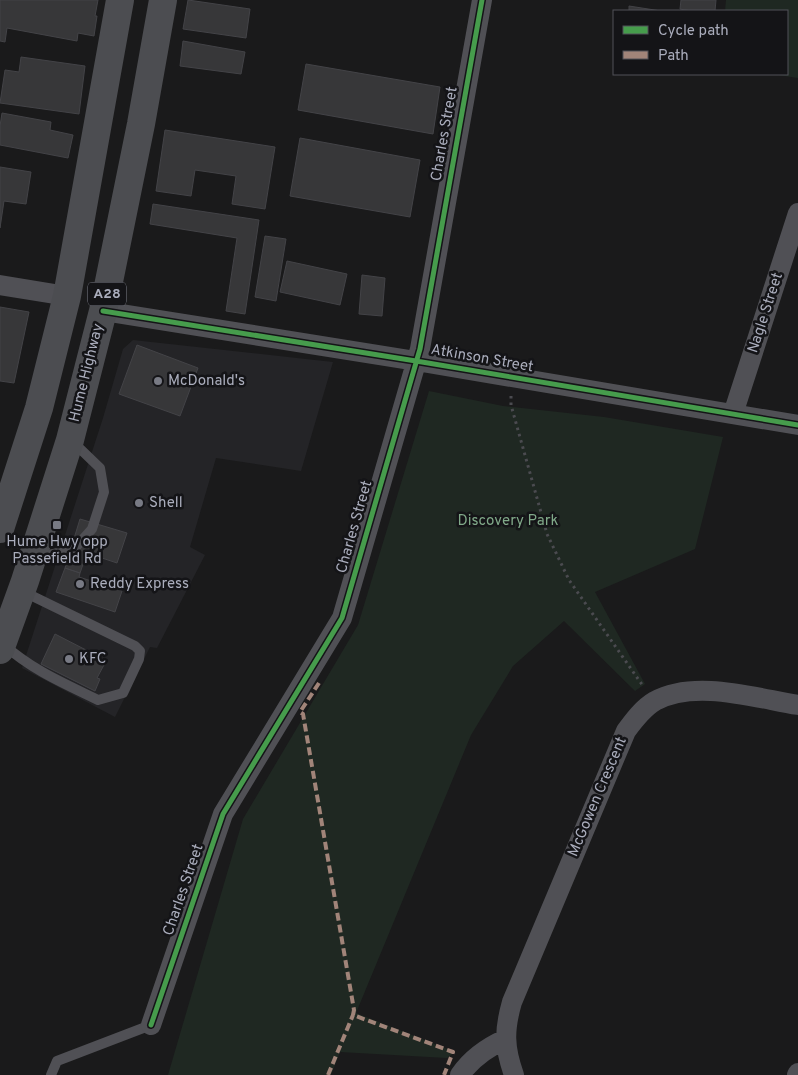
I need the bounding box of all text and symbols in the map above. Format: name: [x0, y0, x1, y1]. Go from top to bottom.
legend: [613, 10, 788, 75]
text: Cycle path: [658, 22, 729, 41]
text: Path: [658, 47, 689, 66]
street label: Charles Street: [427, 85, 463, 183]
street label: Nagle Street: [744, 270, 788, 356]
road number: A28: [88, 282, 126, 306]
street label: Hume Highway: [66, 322, 108, 424]
street label: Atkinson Street: [429, 341, 535, 377]
place label: McDonald's: [168, 372, 245, 391]
marker: McDonald's: [152, 375, 164, 387]
street label: Charles Street: [333, 478, 377, 576]
place label: Shell: [149, 494, 183, 513]
marker: Shell: [133, 497, 145, 509]
park label: Discovery Park: [457, 512, 559, 531]
marker: Hume Hwy opp Passefield Rd: [51, 519, 63, 531]
place label: Hume Hwy opp Passefield Rd: [6, 533, 108, 569]
place label: Reddy Express: [90, 575, 189, 594]
marker: Reddy Express: [74, 578, 86, 590]
place label: KFC: [79, 650, 107, 669]
marker: KFC: [63, 653, 75, 665]
street label: McGowen Crescent: [564, 734, 632, 860]
street label: Charles Street: [159, 842, 209, 938]

